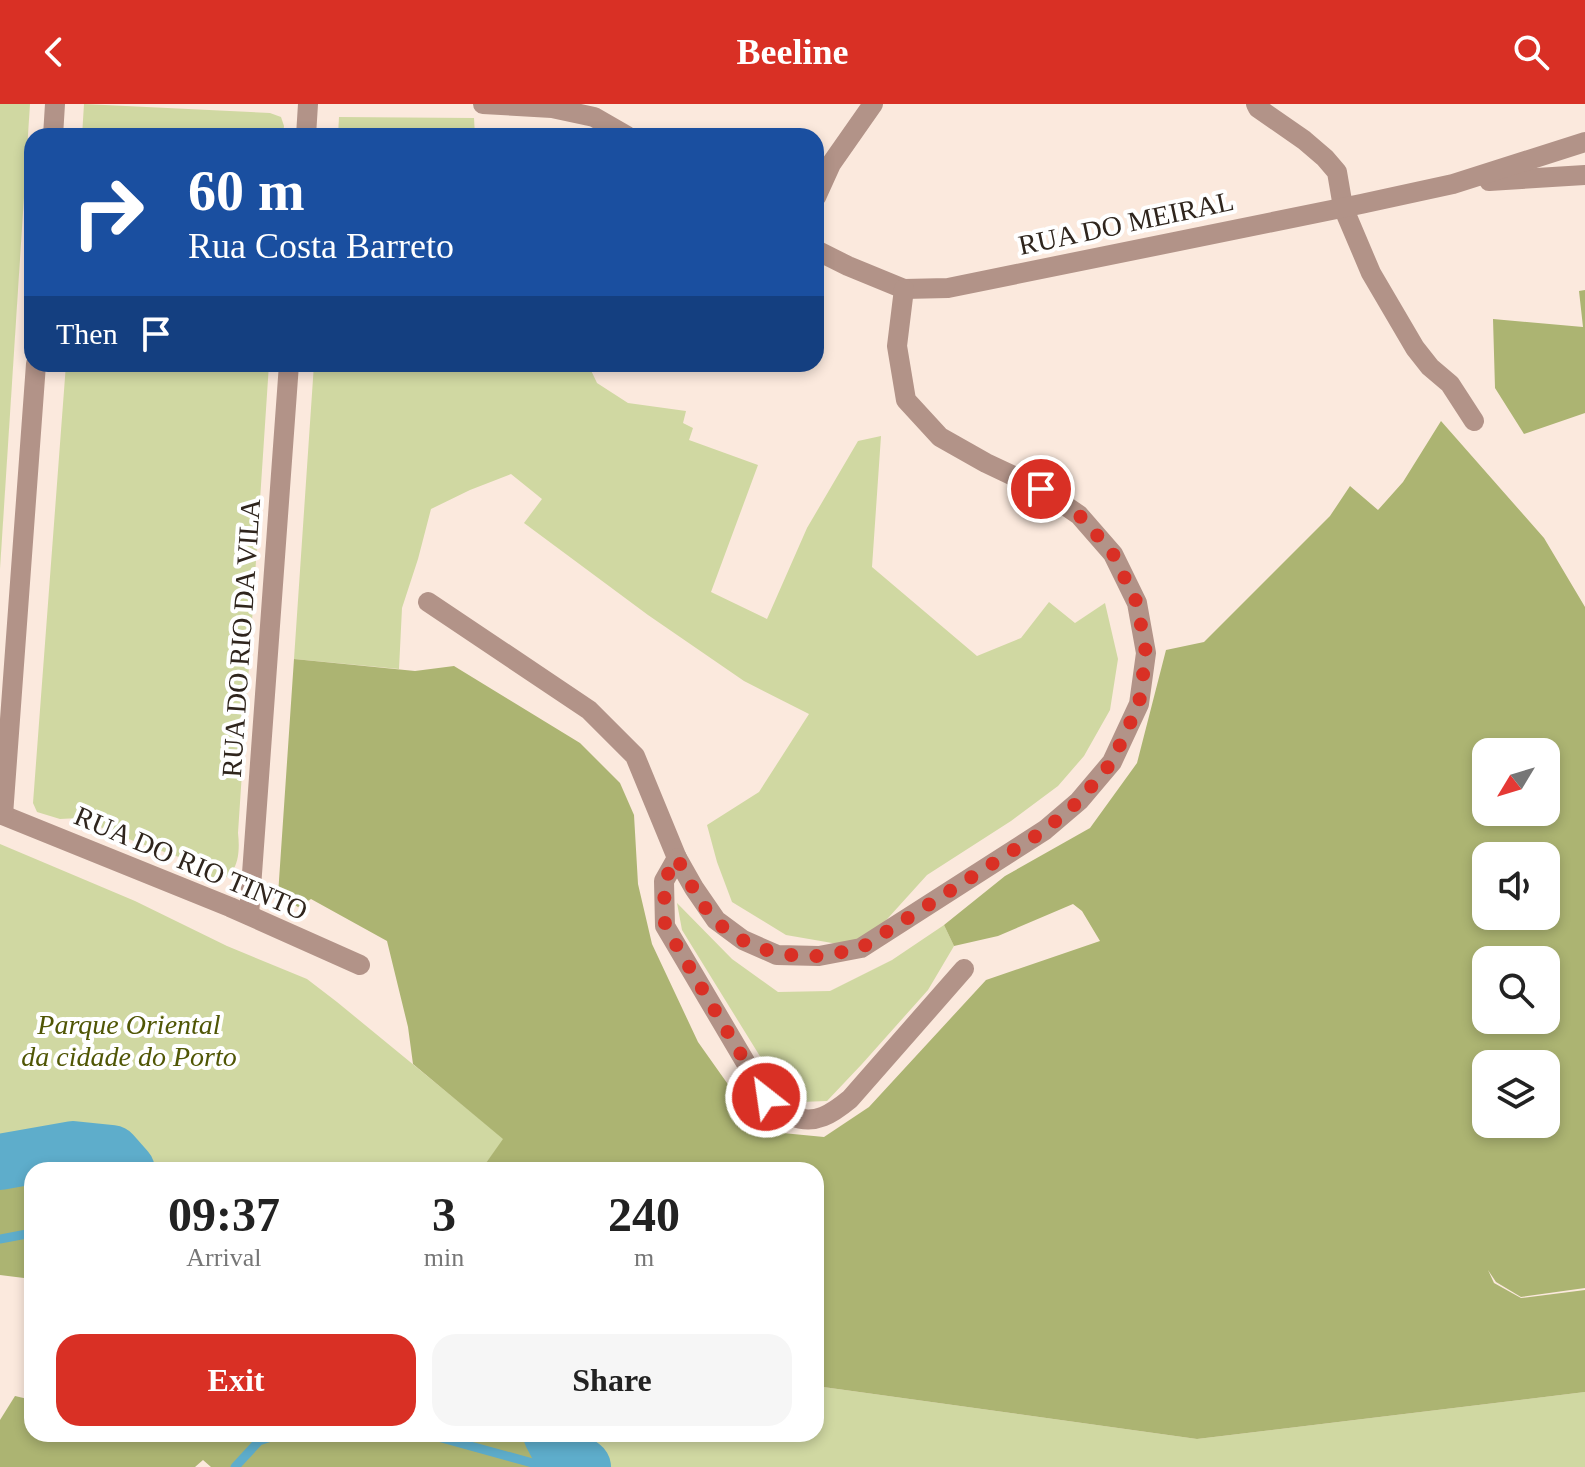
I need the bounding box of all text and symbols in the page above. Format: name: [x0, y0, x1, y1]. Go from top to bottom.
icon: back: [32, 30, 76, 74]
icon: search: [1509, 30, 1553, 74]
text: Beeline: [737, 32, 848, 72]
icon: right: [56, 160, 160, 264]
text: 60 m: [188, 160, 305, 222]
street label: RUA DO MEIRAL: [1016, 185, 1236, 261]
text: Rua Costa Barreto: [188, 226, 454, 266]
icon: arrive: [134, 312, 178, 356]
text: Then: [56, 317, 118, 350]
pin: [1007, 455, 1075, 523]
icon: arrive: [1019, 467, 1063, 511]
street label: RUA DO RIO DA VILA: [216, 497, 266, 778]
north arrow: [1472, 738, 1560, 826]
map controls: [1472, 738, 1560, 1138]
street label: RUA DO RIO TINTO: [70, 800, 312, 926]
button: sound: [1472, 842, 1560, 930]
button: search: [1472, 946, 1560, 1034]
park label: Parque Oriental da cidade do Porto: [21, 1009, 237, 1072]
button: layers: [1472, 1050, 1560, 1138]
position arrow: [724, 1055, 808, 1139]
text: 09:37: [168, 1188, 280, 1241]
text: 3: [432, 1188, 456, 1241]
text: 240: [608, 1188, 680, 1241]
text: Arrival: [186, 1243, 261, 1272]
text: min: [424, 1243, 464, 1272]
text: m: [634, 1243, 654, 1272]
button: Exit: [56, 1334, 416, 1426]
button: Share: [432, 1334, 792, 1426]

